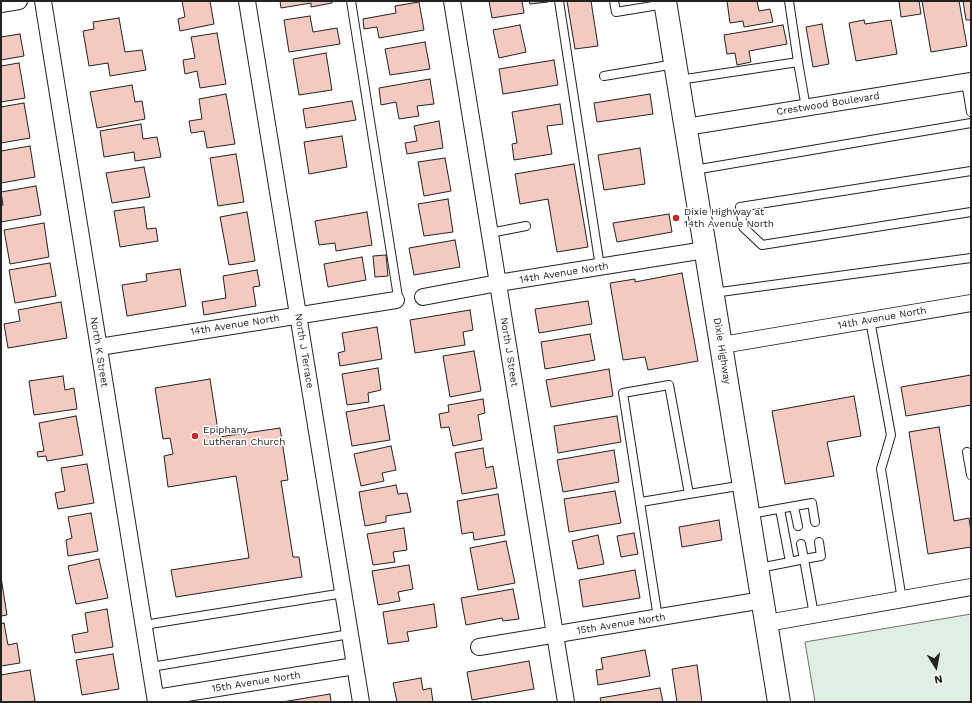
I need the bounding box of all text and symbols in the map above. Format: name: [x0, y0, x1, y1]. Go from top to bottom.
street label: Crestwood Boulevard: [776, 90, 880, 118]
place label: Dixie Highway at 14th Avenue North: [684, 206, 774, 230]
marker: Dixie Highway at 14th Avenue North: [671, 213, 681, 223]
street label: 14th Avenue North: [519, 260, 609, 286]
street label: 14th Avenue North: [837, 304, 927, 332]
street label: 14th Avenue North: [190, 312, 280, 338]
street label: North J Terrace: [292, 313, 316, 389]
street label: North K Street: [88, 316, 110, 388]
street label: North J Street: [498, 316, 520, 388]
street label: Dixie Highway: [711, 317, 733, 385]
place label: Epiphany Lutheran Church: [203, 424, 285, 448]
marker: Epiphany Lutheran Church: [190, 431, 200, 441]
street label: 15th Avenue North: [576, 611, 666, 637]
north arrow: [916, 647, 956, 687]
street label: 15th Avenue North: [211, 669, 301, 695]
text: N: [933, 672, 944, 686]

